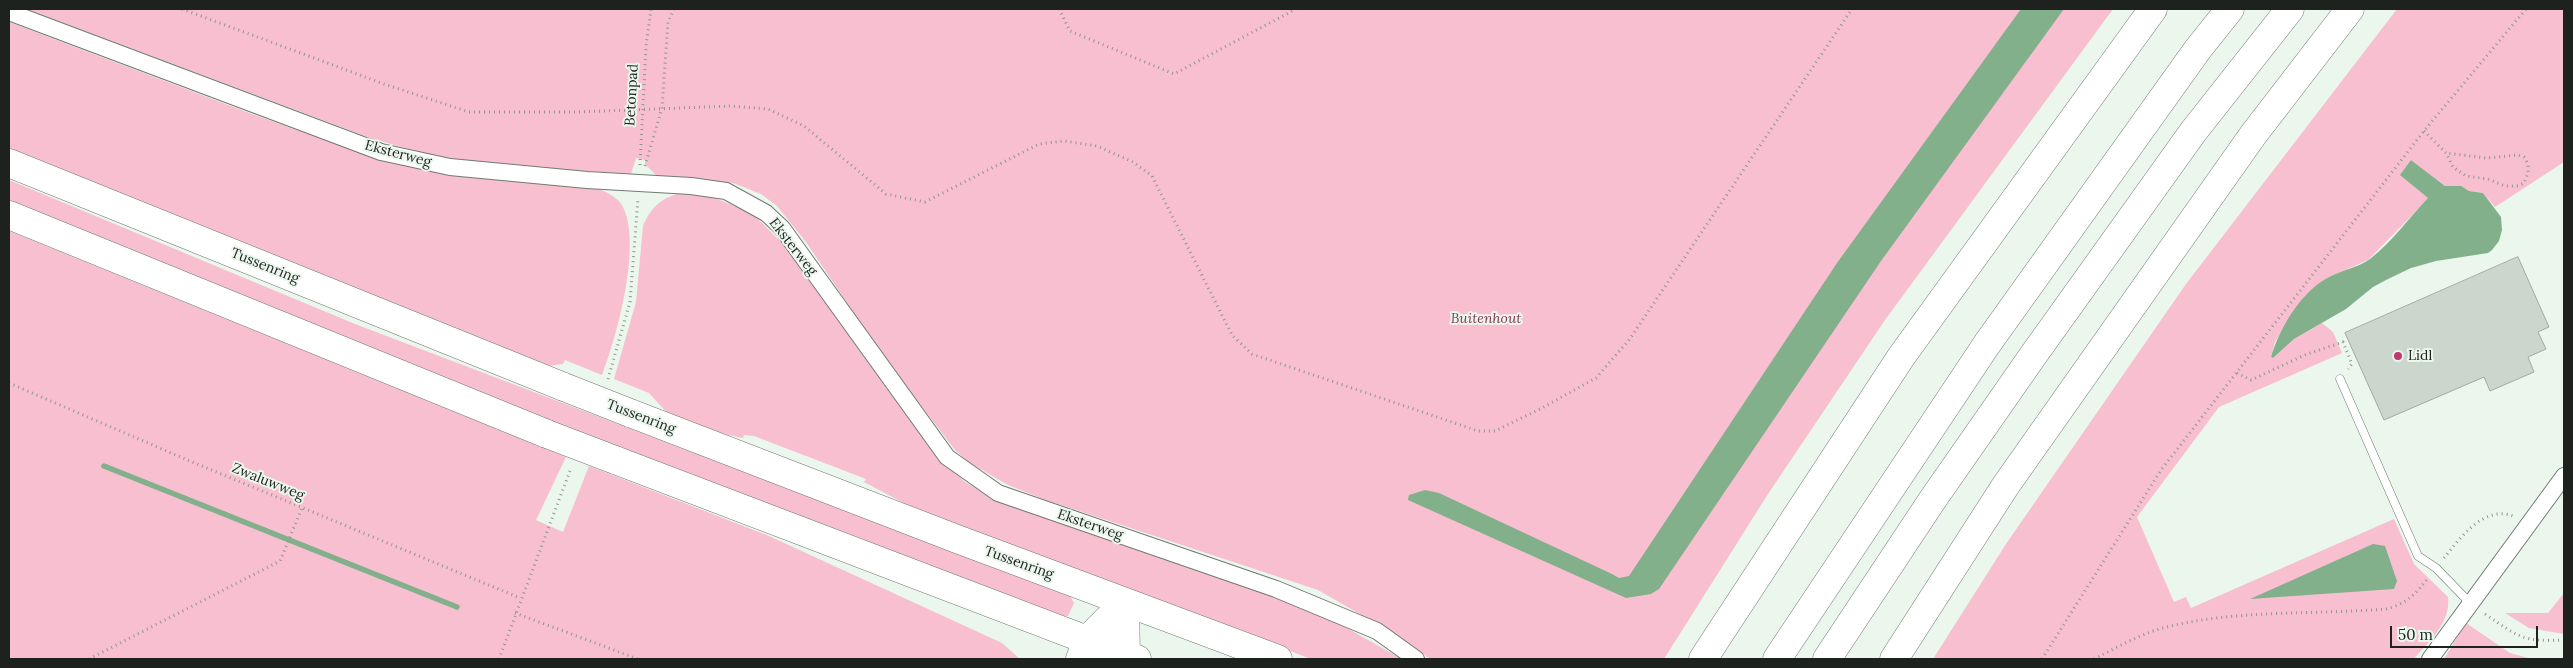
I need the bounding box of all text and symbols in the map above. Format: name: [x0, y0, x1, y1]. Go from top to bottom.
street label: Betonpad: [622, 63, 642, 127]
street label: Eksterweg: [363, 137, 433, 171]
street label: Eksterweg: [765, 215, 821, 279]
street label: Tussenring: [228, 245, 302, 287]
park label: Buitenhout: [1451, 311, 1521, 327]
place label: Lidl: [2408, 348, 2432, 364]
marker: Lidl: [2392, 350, 2404, 362]
street label: Tussenring: [604, 396, 678, 438]
street label: Zwaluwweg: [229, 460, 307, 504]
street label: Eksterweg: [1055, 506, 1125, 544]
street label: Tussenring: [982, 543, 1056, 583]
scale bar: [2393, 616, 2540, 648]
text: 50 m: [2398, 625, 2433, 644]

